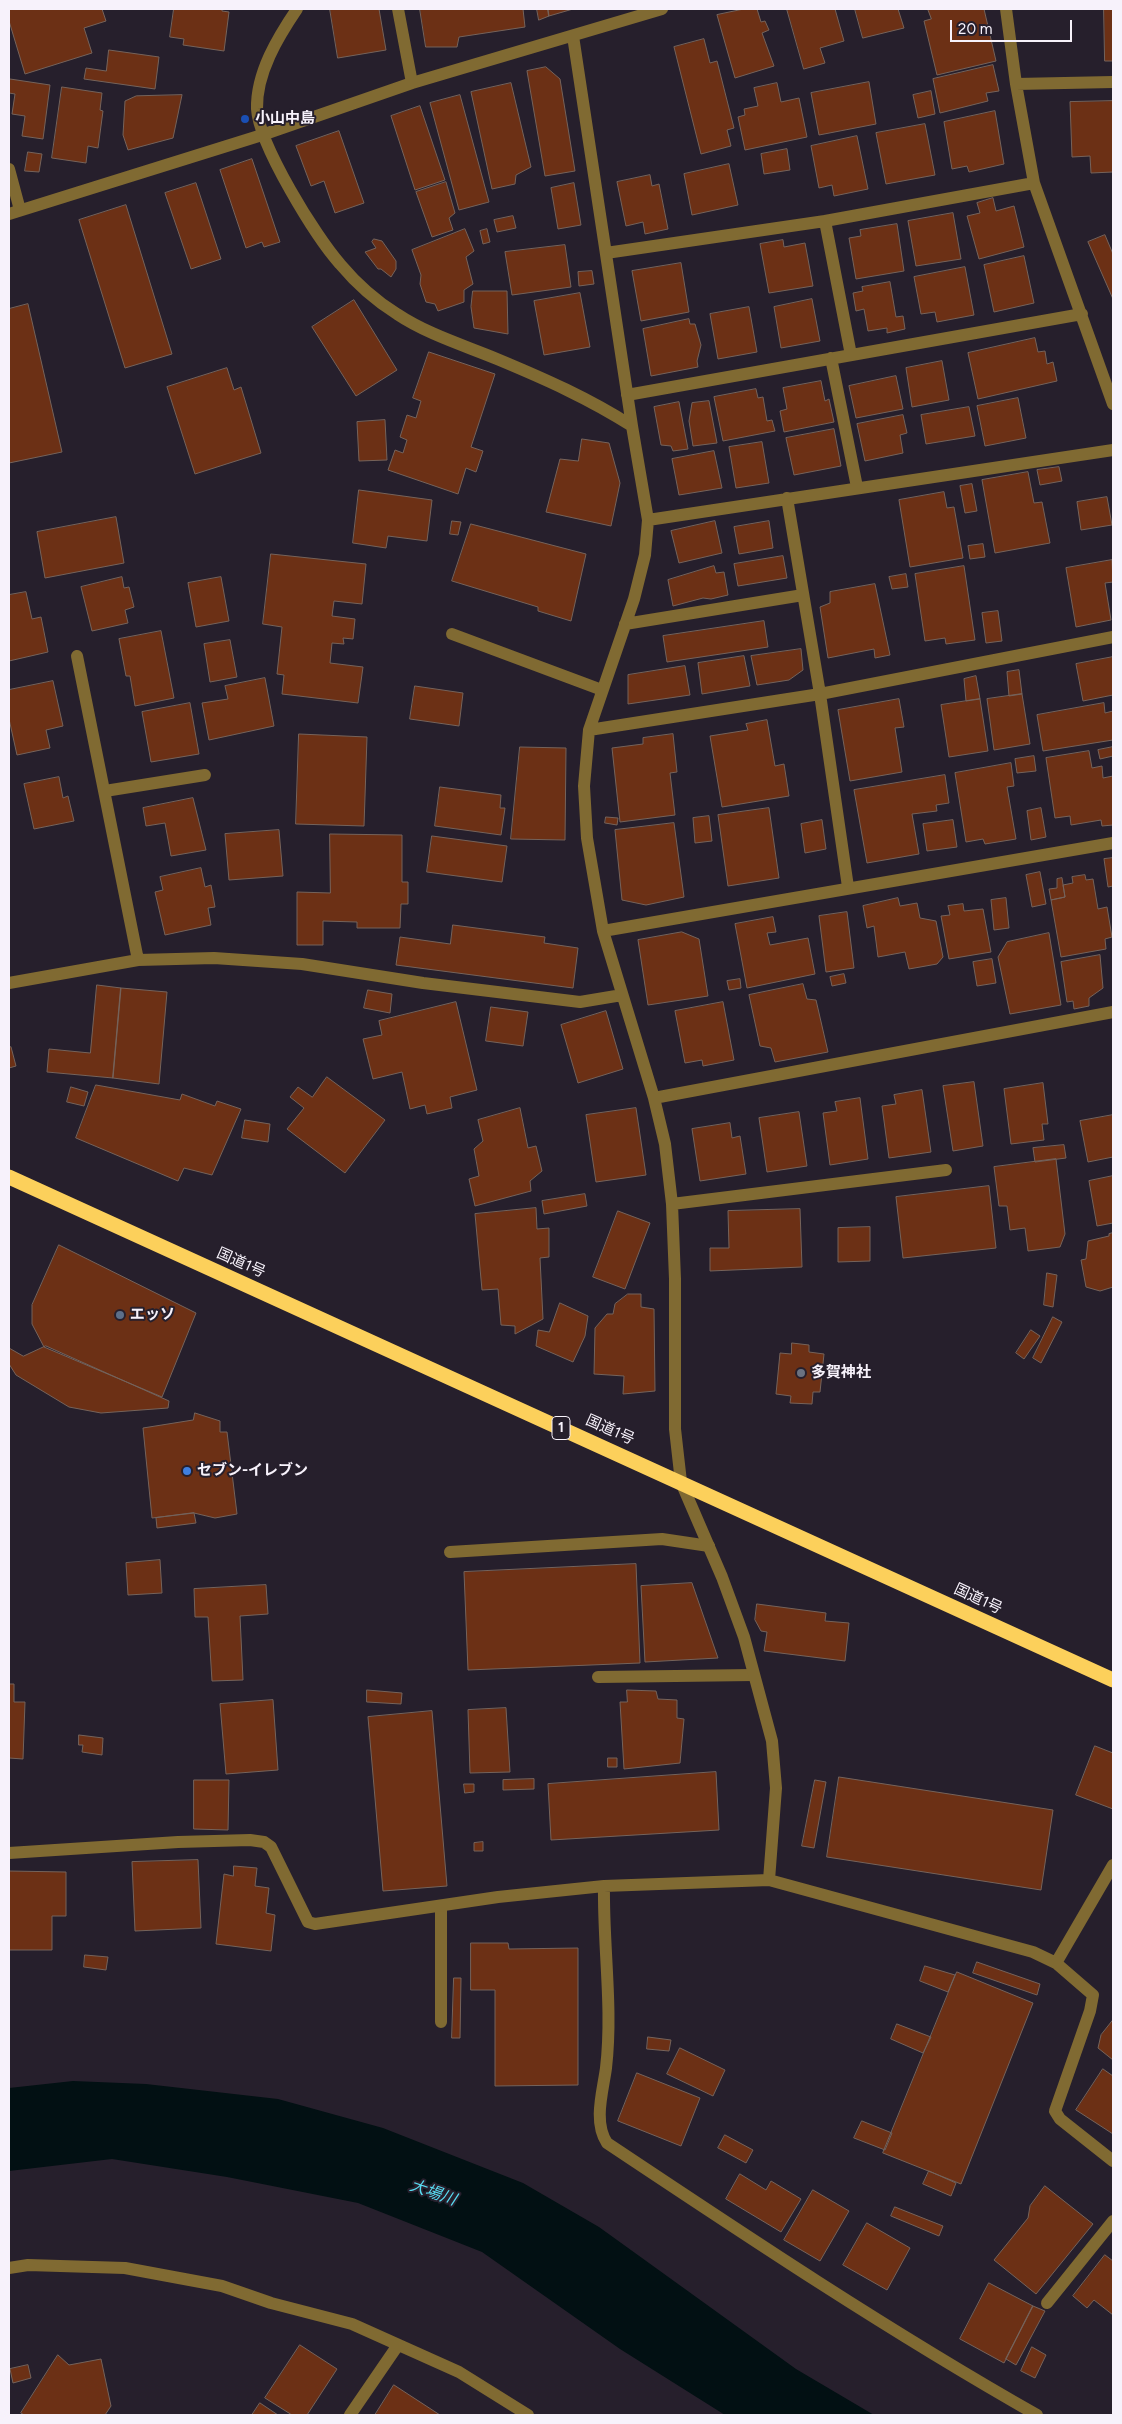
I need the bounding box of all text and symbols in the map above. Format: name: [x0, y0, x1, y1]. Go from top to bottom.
scale bar: [952, 10, 1074, 42]
text: 20 m: [958, 20, 992, 38]
place label: 小山中島: [255, 110, 315, 128]
marker: 小山中島: [239, 113, 251, 125]
street label: 国道1号: [214, 1244, 268, 1282]
place label: エッソ: [130, 1306, 175, 1324]
marker: エッソ: [114, 1309, 126, 1321]
place label: 多賀神社: [811, 1364, 871, 1382]
marker: 多賀神社: [795, 1367, 807, 1379]
street label: 国道1号: [583, 1411, 637, 1449]
road number: 1: [552, 1416, 570, 1440]
place label: セブン-イレブン: [197, 1462, 308, 1480]
marker: セブン-イレブン: [181, 1465, 193, 1477]
street label: 国道1号: [951, 1580, 1005, 1618]
water label: 大場川: [407, 2176, 459, 2210]

